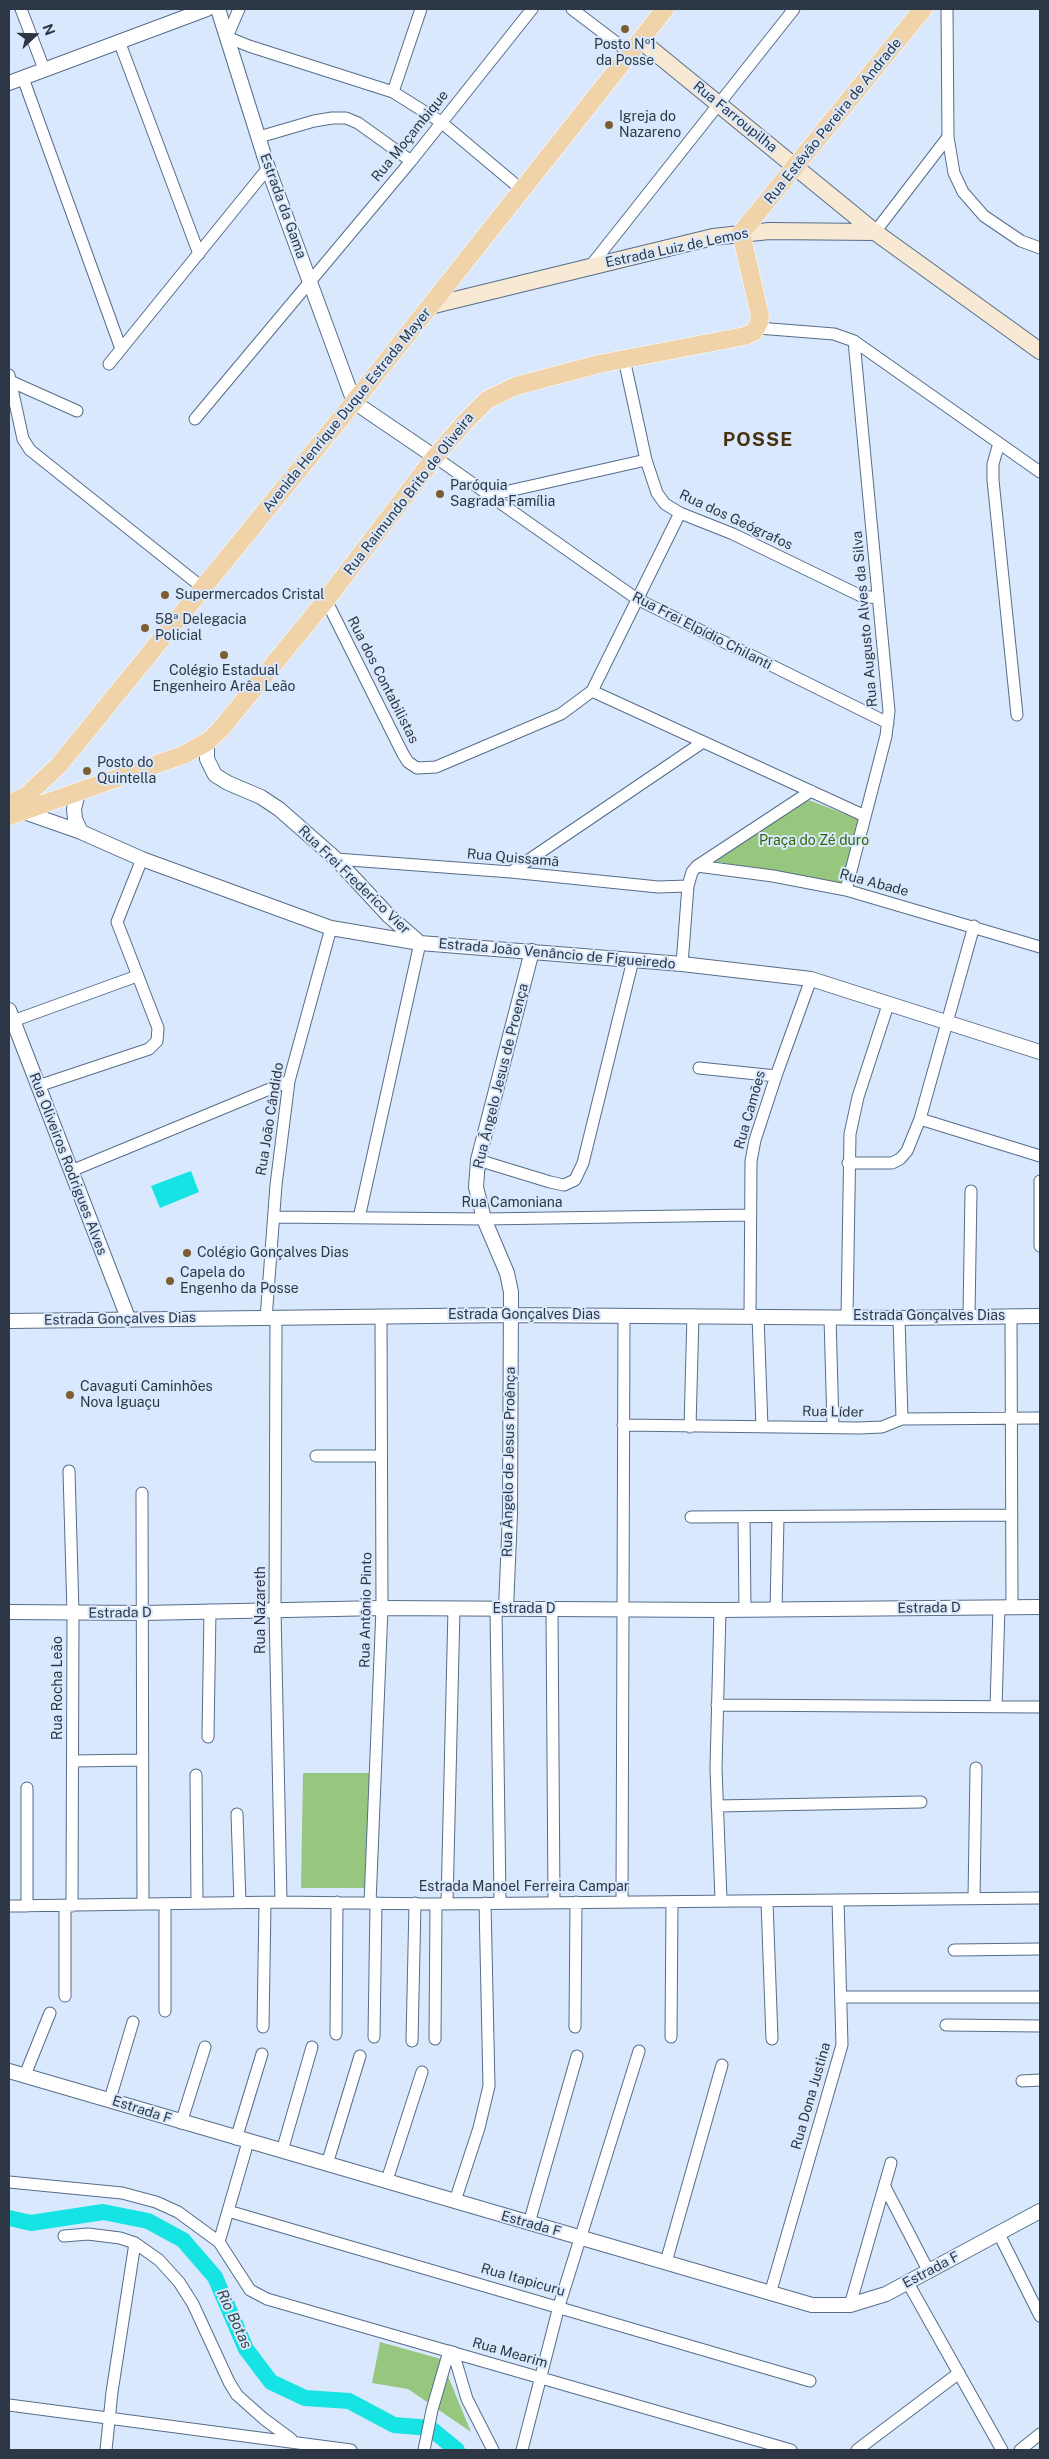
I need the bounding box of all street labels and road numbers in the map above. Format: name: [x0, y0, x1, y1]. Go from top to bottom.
street label: Rua Estêvão Pereira de Andrade: [761, 35, 905, 207]
street label: Rua Farroupilha: [690, 78, 780, 156]
street label: Rua Moçambique: [368, 87, 452, 185]
street label: Estrada da Gama: [256, 151, 310, 261]
street label: Estrada Luiz de Lemos: [604, 225, 750, 271]
street label: Avenida Henrique Duque Estrada Mayer: [259, 304, 435, 516]
street label: Rua Raimundo Brito de Oliveira: [340, 410, 478, 578]
street label: Rua dos Geógrafos: [677, 486, 795, 554]
street label: Rua Augusto Alves da Silva: [849, 530, 881, 708]
street label: Rua Frei Elpídio Chilanti: [629, 588, 775, 674]
street label: Rua dos Contabilistas: [344, 614, 422, 746]
street label: Rua Frei Frederico Vier: [295, 822, 413, 938]
street label: Rua Quissamã: [466, 846, 560, 870]
street label: Rua Abade: [838, 866, 910, 900]
street label: Estrada João Venâncio de Figueiredo: [438, 935, 676, 973]
street label: Rua Ângelo Jesus de Proença: [470, 982, 532, 1170]
street label: Rua João Cândido: [253, 1061, 287, 1177]
street label: Rua Camões: [731, 1069, 769, 1151]
street label: Rua Oliveiros Rodrigues Alves: [25, 1070, 111, 1258]
street label: Rua Camoniana: [461, 1195, 563, 1211]
street label: Estrada Gonçalves Dias: [448, 1307, 600, 1323]
street label: Estrada Gonçalves Dias: [853, 1308, 1005, 1324]
street label: Estrada Gonçalves Dias: [44, 1309, 196, 1329]
street label: Rua Ângelo de Jesus Proênça: [499, 1367, 519, 1557]
street label: Rua Líder: [802, 1403, 864, 1421]
street label: Rua Antônio Pinto: [357, 1552, 375, 1668]
street label: Rua Nazareth: [253, 1566, 269, 1654]
street label: Estrada D: [897, 1599, 961, 1617]
street label: Estrada D: [492, 1601, 556, 1617]
street label: Estrada D: [88, 1604, 152, 1622]
street label: Rua Rocha Leão: [50, 1636, 66, 1740]
street label: Estrada Manoel Ferreira Campar: [419, 1879, 629, 1895]
street label: Rua Dona Justina: [788, 2040, 834, 2152]
street label: Estrada F: [110, 2092, 174, 2128]
street label: Estrada F: [499, 2207, 563, 2241]
street label: Estrada F: [900, 2248, 962, 2292]
street label: Rua Itapicuru: [479, 2260, 567, 2300]
street label: Rua Mearim: [470, 2334, 550, 2372]

